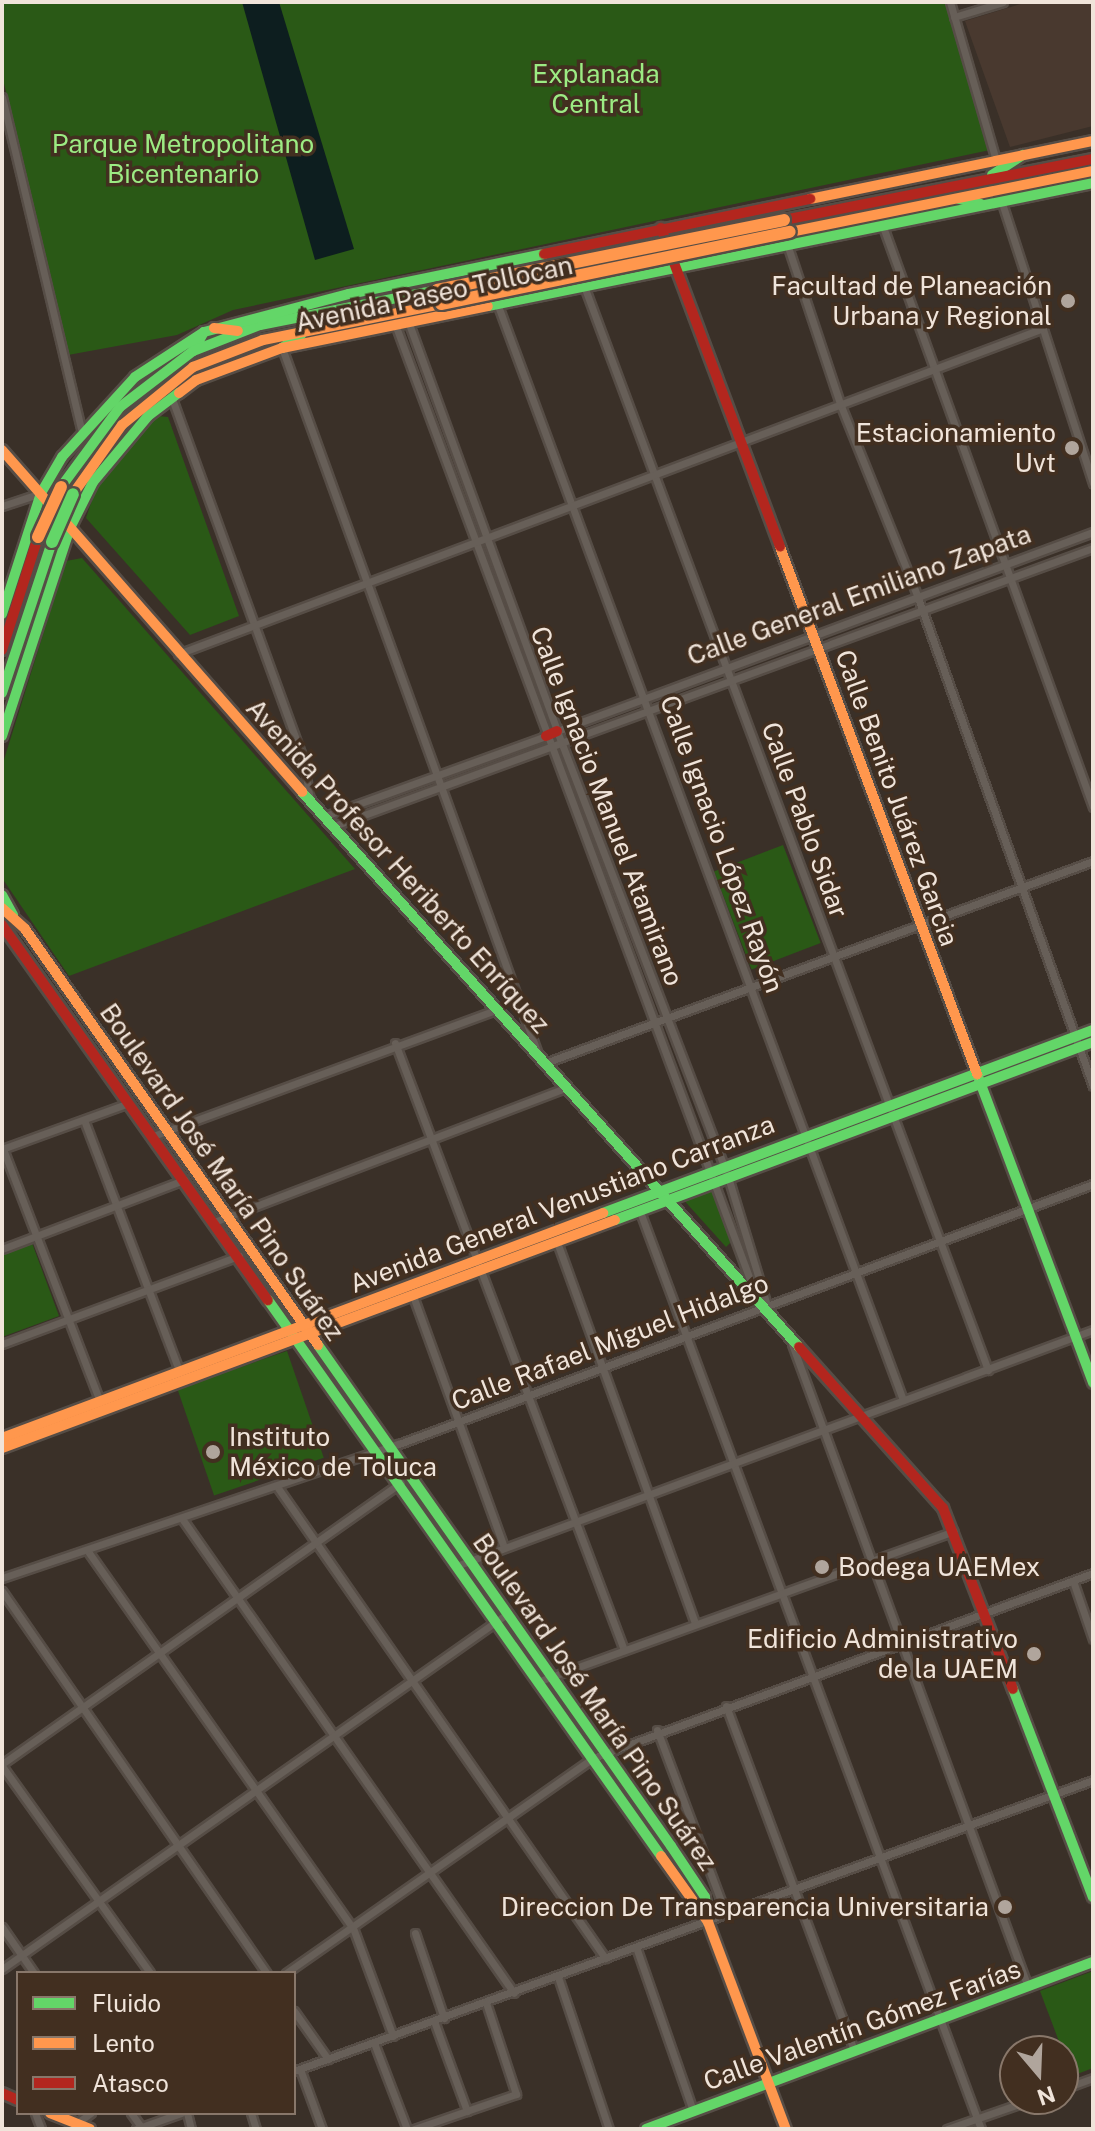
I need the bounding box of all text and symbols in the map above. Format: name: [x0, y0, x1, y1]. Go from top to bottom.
park label: Explanada Central: [532, 58, 660, 120]
park label: Parque Metropolitano Bicentenario: [52, 128, 314, 190]
street label: Avenida Paseo Tollocan: [293, 249, 575, 339]
place label: Facultad de Planeación Urbana y Regional: [771, 270, 1052, 332]
marker: Facultad de Planeación Urbana y Regional: [1059, 292, 1077, 310]
place label: Estacionamiento Uvt: [856, 417, 1056, 478]
marker: Estacionamiento Uvt: [1063, 439, 1081, 457]
street label: Calle General Emiliano Zapata: [683, 518, 1035, 672]
street label: Calle Ignacio Manuel Atamirano: [524, 622, 690, 990]
street label: Calle Benito Juárez Garcia: [829, 645, 965, 951]
street label: Calle Ignacio López Rayón: [654, 691, 790, 997]
street label: Avenida Profesor Heriberto Enríquez: [240, 693, 556, 1039]
street label: Calle Pablo Sidar: [755, 718, 855, 922]
street label: Boulevard José María Pino Suárez: [93, 997, 351, 1347]
street label: Avenida General Venustiano Carranza: [345, 1108, 779, 1300]
street label: Calle Rafael Miguel Hidalgo: [447, 1267, 773, 1417]
place label: Instituto México de Toluca: [229, 1421, 438, 1482]
marker: Instituto México de Toluca: [204, 1443, 222, 1461]
street label: Boulevard José María Pino Suárez: [466, 1527, 724, 1877]
place label: Bodega UAEMex: [838, 1551, 1040, 1583]
marker: Bodega UAEMex: [813, 1558, 831, 1576]
place label: Edificio Administrativo de la UAEM: [747, 1623, 1018, 1684]
marker: Edificio Administrativo de la UAEM: [1025, 1645, 1043, 1663]
place label: Direccion De Transparencia Universitaria: [501, 1891, 989, 1923]
marker: Direccion De Transparencia Universitaria: [996, 1898, 1014, 1916]
street label: Calle Valentín Gómez Farías: [699, 1953, 1025, 2097]
legend: [16, 1971, 296, 2115]
text: Fluido: [92, 1989, 161, 2017]
text: Lento: [92, 2029, 155, 2057]
north arrow: [999, 2035, 1079, 2115]
text: Atasco: [92, 2069, 169, 2097]
text: N: [1034, 2081, 1059, 2111]

